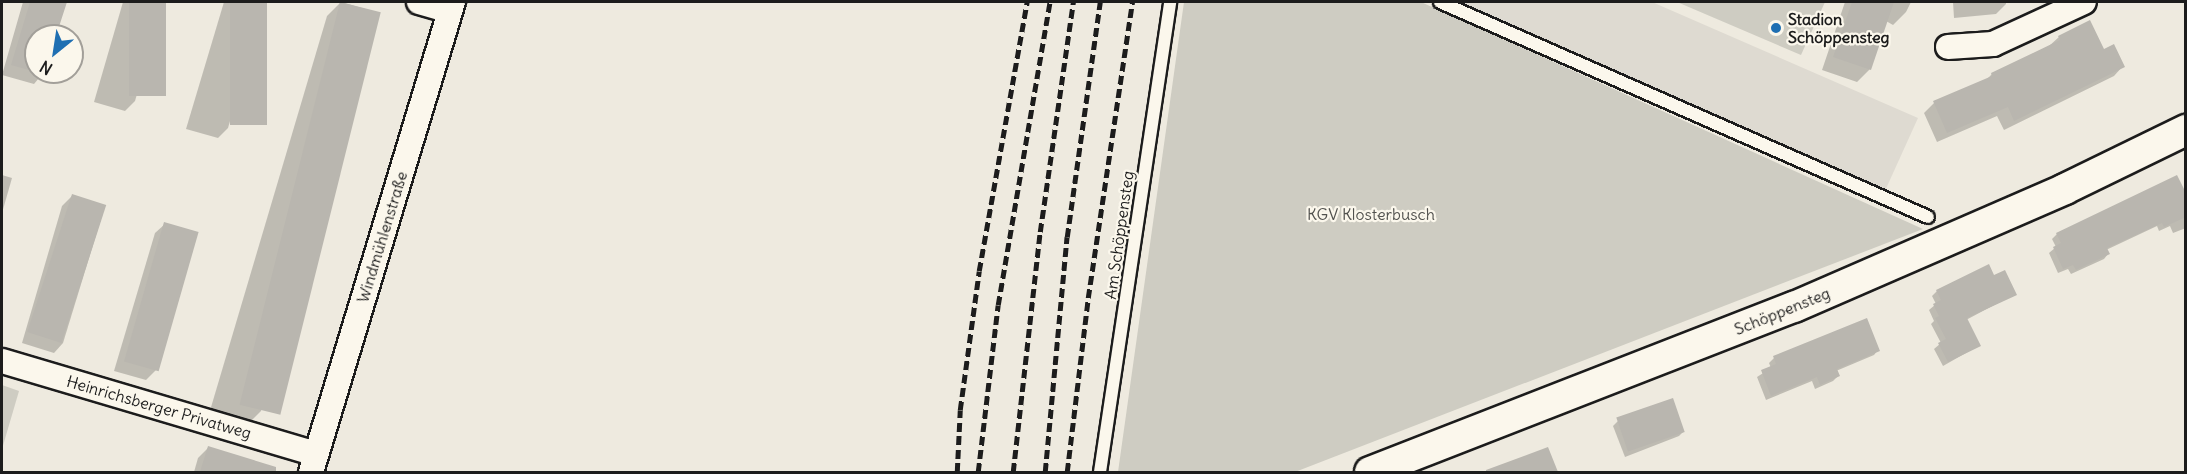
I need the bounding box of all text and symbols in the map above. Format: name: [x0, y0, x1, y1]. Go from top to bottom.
place label: Stadion Schöppensteg: [1788, 9, 1889, 47]
marker: Stadion Schöppensteg: [1769, 21, 1783, 35]
north arrow: [24, 24, 84, 84]
text: N: [36, 56, 56, 79]
street label: Windmühlenstraße: [353, 169, 411, 305]
street label: Am Schöppensteg: [1100, 170, 1138, 300]
park label: KGV Klosterbusch: [1307, 204, 1435, 224]
street label: Schöppensteg: [1731, 283, 1833, 339]
street label: Heinrichsberger Privatweg: [64, 371, 254, 443]

